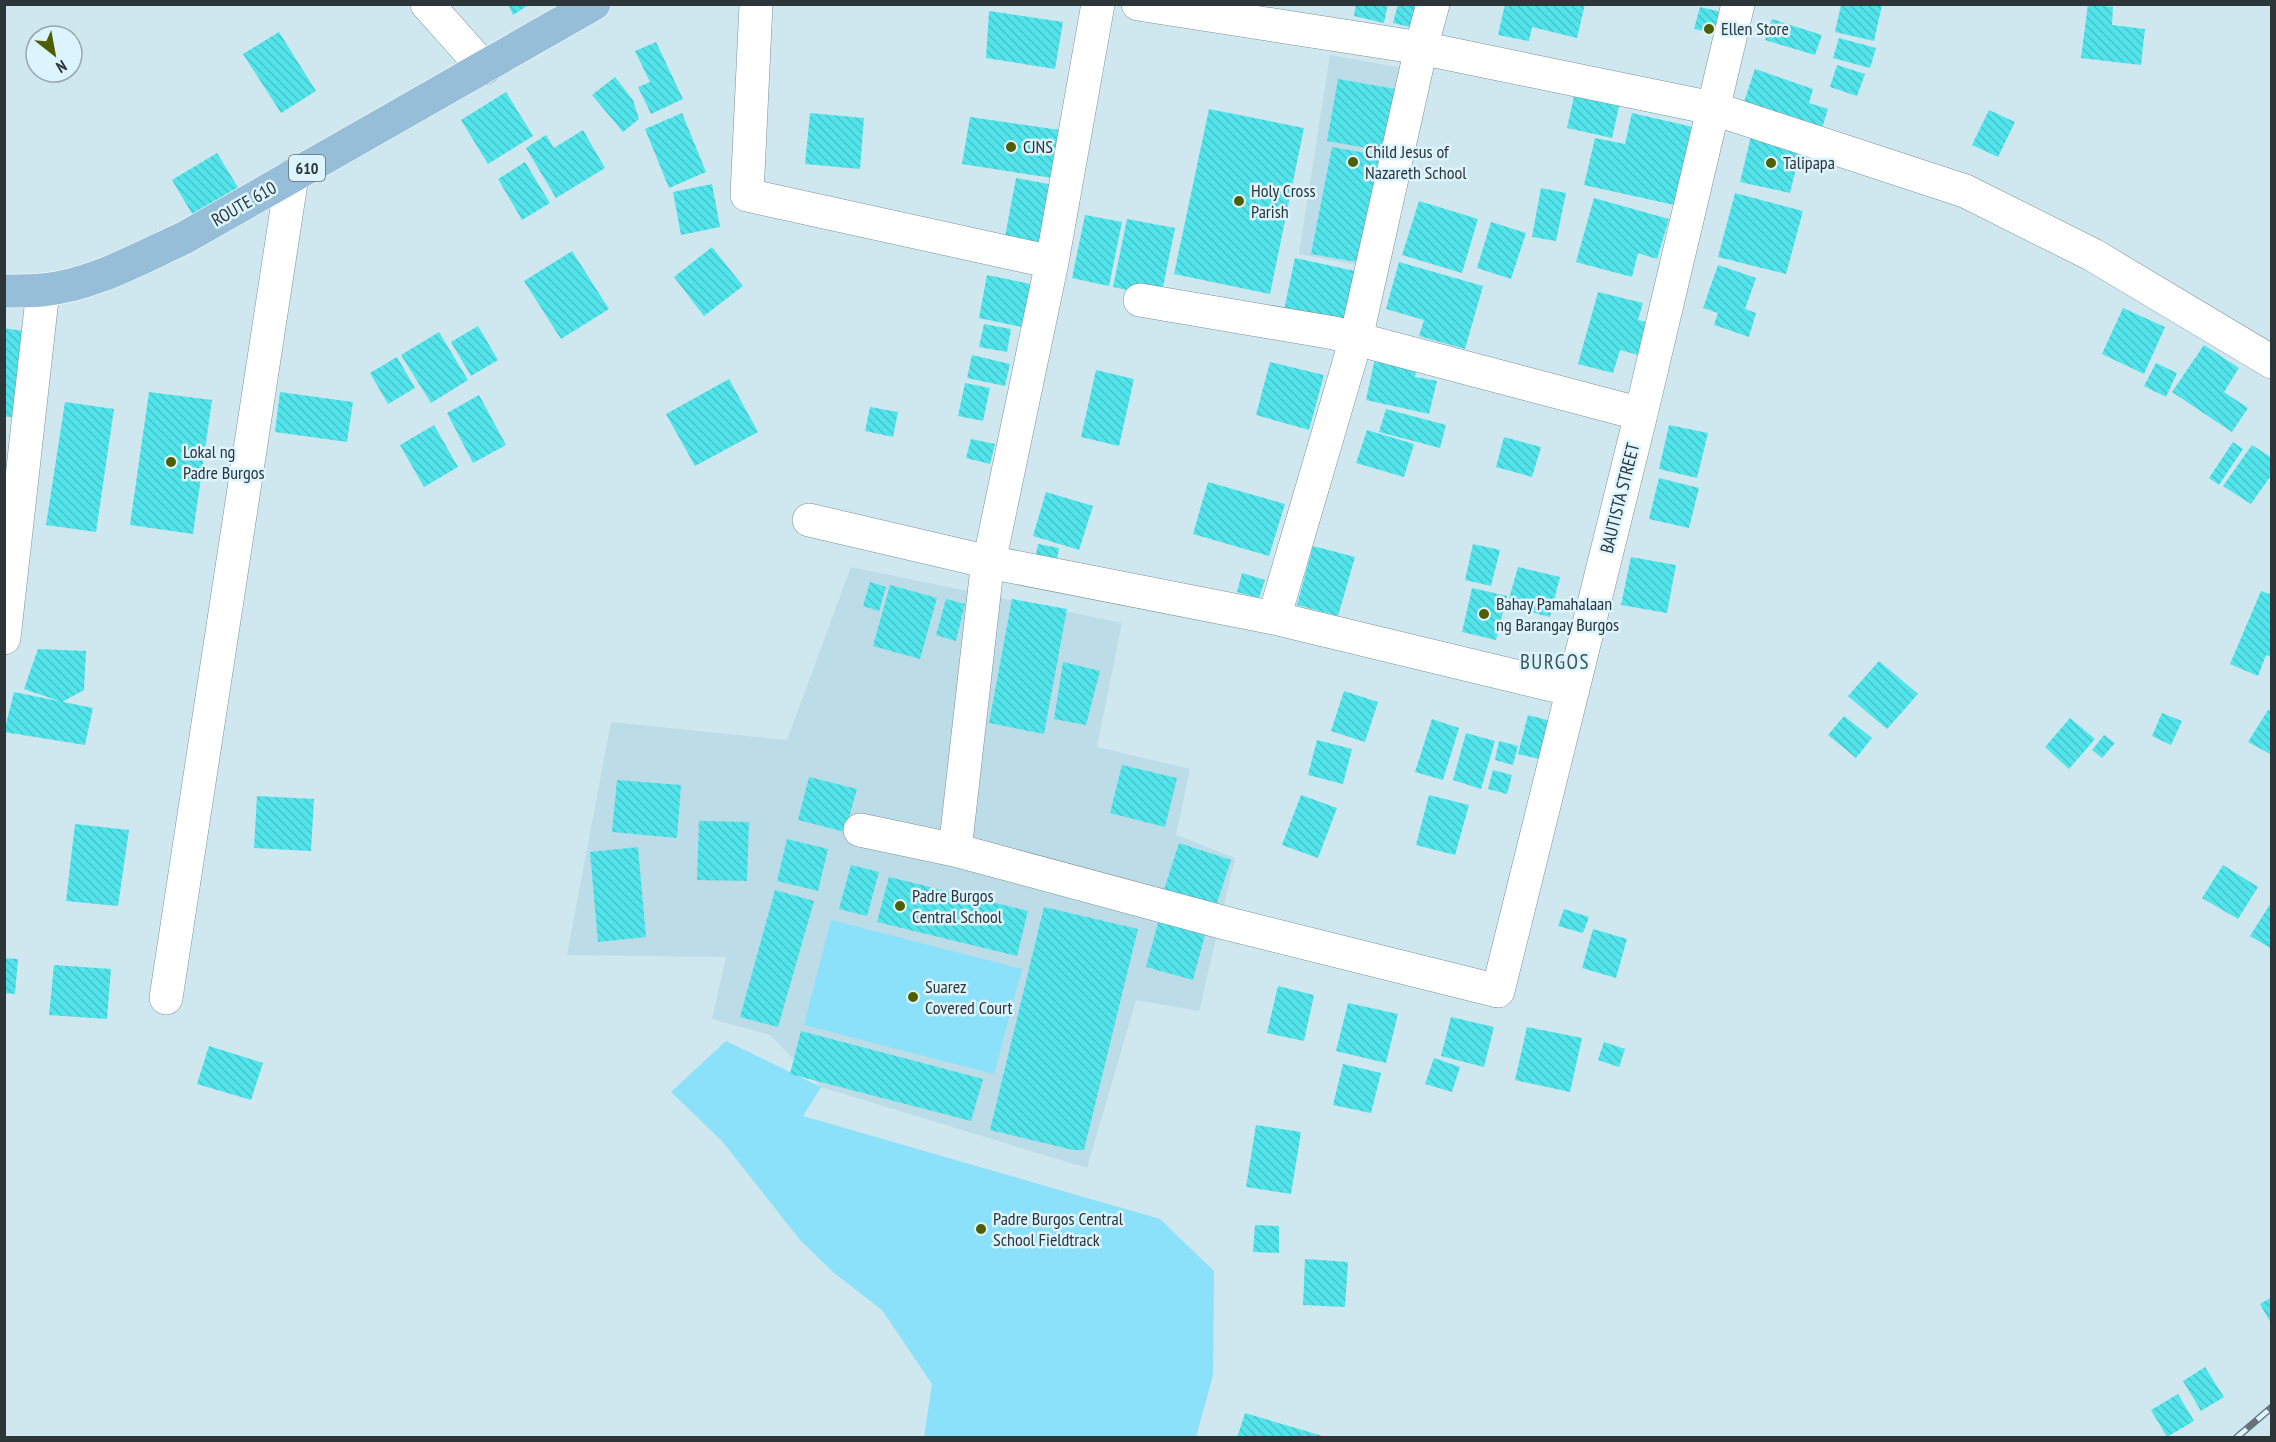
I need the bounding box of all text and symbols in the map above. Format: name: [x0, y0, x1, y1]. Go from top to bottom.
place label: Ellen Store: [1721, 17, 1789, 40]
marker: Ellen Store: [1702, 22, 1716, 36]
north arrow: [24, 24, 84, 84]
text: N: [53, 56, 71, 78]
place label: CJNS: [1023, 135, 1053, 158]
marker: CJNS: [1004, 140, 1018, 154]
place label: Child Jesus of Nazareth School: [1365, 140, 1467, 184]
place label: Talipapa: [1783, 151, 1835, 174]
road number: 610: [289, 155, 325, 181]
marker: Child Jesus of Nazareth School: [1346, 155, 1360, 169]
marker: Talipapa: [1764, 156, 1778, 170]
street label: ROUTE 610: [207, 176, 280, 231]
place label: Holy Cross Parish: [1251, 179, 1316, 223]
marker: Holy Cross Parish: [1232, 194, 1246, 208]
place label: Lokal ng Padre Burgos: [183, 440, 265, 484]
street label: BAUTISTA STREET: [1595, 440, 1644, 555]
marker: Lokal ng Padre Burgos: [164, 455, 178, 469]
place label: Bahay Pamahalaan ng Barangay Burgos: [1496, 592, 1619, 636]
marker: Bahay Pamahalaan ng Barangay Burgos: [1477, 607, 1491, 621]
district label: BURGOS: [1520, 648, 1590, 675]
place label: Padre Burgos Central School: [912, 884, 1003, 928]
marker: Padre Burgos Central School: [893, 899, 907, 913]
place label: Suarez Covered Court: [925, 975, 1012, 1019]
marker: Suarez Covered Court: [906, 990, 920, 1004]
place label: Padre Burgos Central School Fieldtrack: [993, 1207, 1124, 1251]
marker: Padre Burgos Central School Fieldtrack: [974, 1222, 988, 1236]

